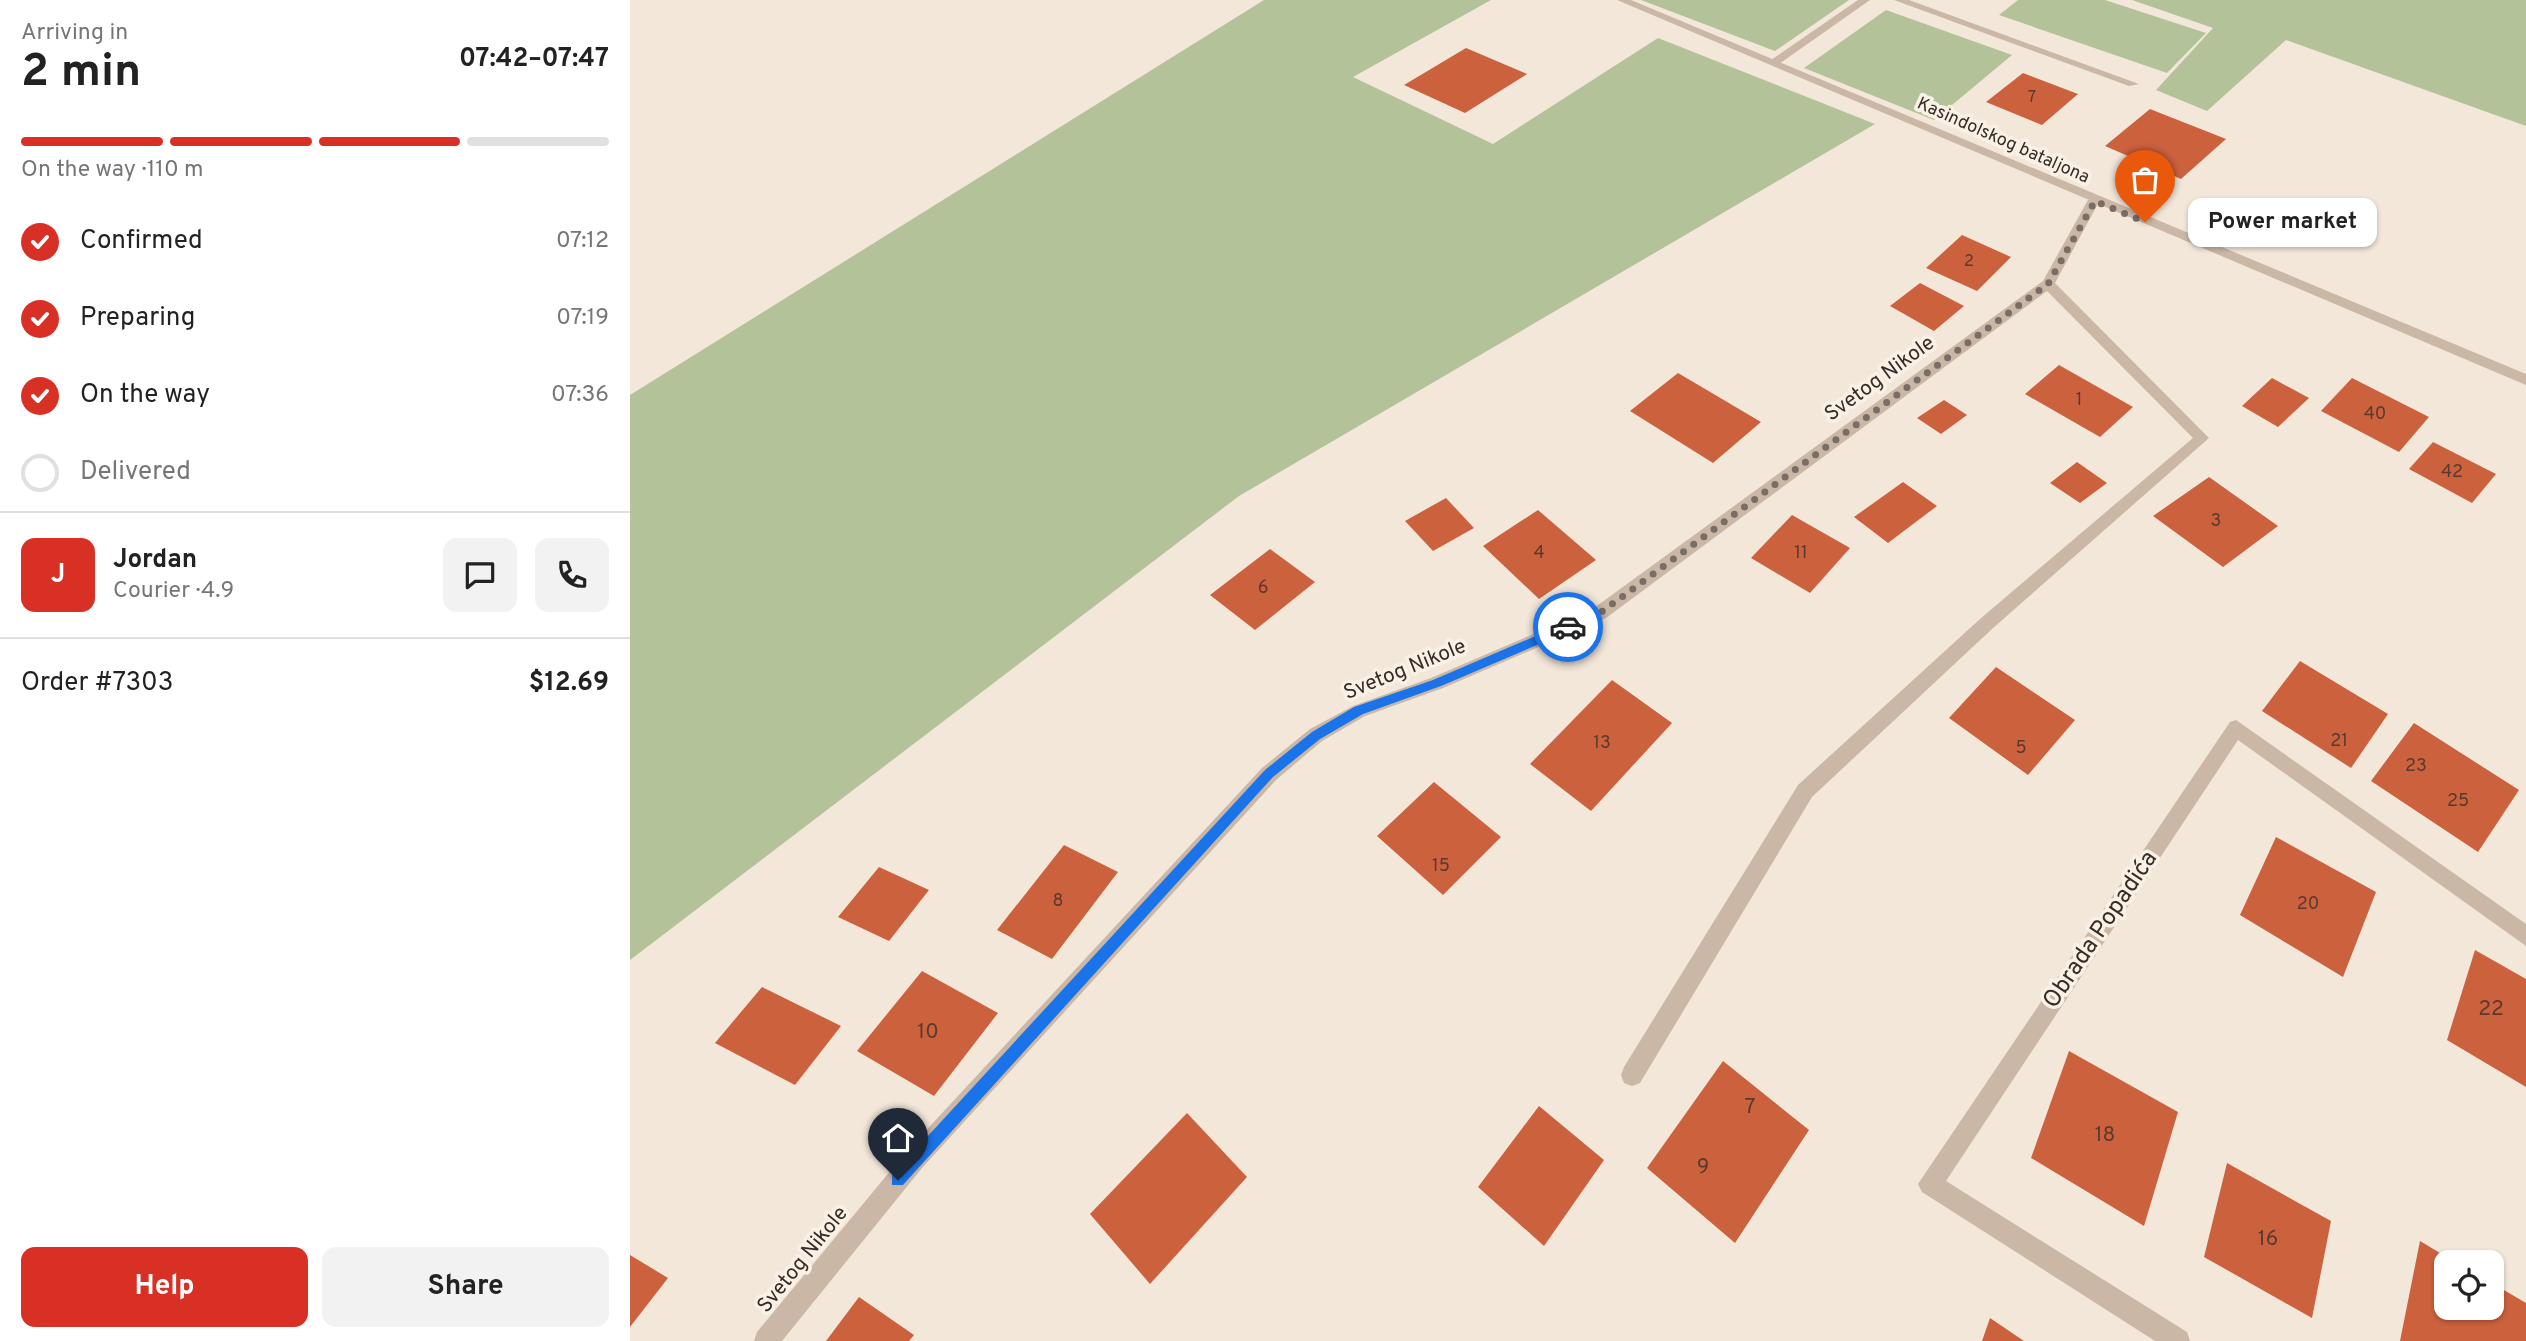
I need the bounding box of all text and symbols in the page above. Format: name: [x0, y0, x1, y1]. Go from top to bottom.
text: Arriving in: [21, 19, 128, 48]
text: 07:42–07:47: [459, 43, 609, 76]
text: 2 min: [21, 44, 141, 103]
house number: 7: [2028, 88, 2036, 108]
street label: Kasindolskog bataljona: [1913, 93, 2093, 189]
pin: [2115, 150, 2175, 222]
text: On the way · 110 m: [21, 156, 204, 185]
icon: bag: [2126, 161, 2164, 199]
callout: Power market: [2187, 198, 2376, 246]
text: Power market: [2208, 208, 2357, 237]
icon: check: [21, 223, 59, 261]
text: Confirmed: [80, 225, 203, 258]
text: 07:12: [556, 227, 609, 256]
house number: 2: [1964, 252, 1974, 272]
icon: check: [21, 300, 59, 338]
text: Preparing: [80, 302, 195, 335]
text: 07:19: [556, 304, 609, 333]
street label: Svetog Nikole: [1820, 330, 1940, 428]
icon: check: [21, 377, 59, 415]
text: On the way: [80, 379, 210, 412]
text: 07:36: [551, 381, 609, 410]
house number: 1: [2076, 389, 2082, 412]
house number: 40: [2364, 403, 2386, 426]
text: Delivered: [80, 456, 191, 489]
house number: 42: [2441, 461, 2463, 484]
house number: 3: [2211, 510, 2221, 533]
button: chat: [443, 538, 517, 612]
button: phone: [535, 538, 609, 612]
house number: 4: [1533, 542, 1545, 565]
house number: 11: [1794, 542, 1808, 565]
text: Jordan: [113, 544, 197, 577]
text: J: [51, 559, 65, 592]
text: Courier · 4.9: [113, 577, 234, 606]
house number: 6: [1258, 577, 1268, 600]
courier: [1533, 592, 1603, 662]
icon: car: [1549, 608, 1587, 646]
street label: Svetog Nikole: [1340, 633, 1470, 707]
text: Order #7303: [21, 667, 173, 700]
text: $12.69: [529, 667, 609, 700]
house number: 21: [2330, 730, 2348, 753]
house number: 13: [1593, 732, 1611, 755]
house number: 5: [2015, 737, 2027, 760]
house number: 23: [2405, 755, 2427, 778]
house number: 25: [2447, 790, 2469, 813]
street label: Obrada Popadića: [2037, 845, 2165, 1015]
house number: 15: [1432, 855, 1450, 878]
house number: 8: [1053, 890, 1064, 913]
house number: 20: [2297, 893, 2319, 916]
house number: 22: [2478, 996, 2504, 1023]
house number: 10: [917, 1019, 939, 1046]
house number: 7: [1745, 1094, 1756, 1121]
pin: [868, 1108, 928, 1180]
icon: home: [879, 1119, 917, 1157]
house number: 18: [2095, 1122, 2115, 1149]
house number: 9: [1697, 1154, 1709, 1181]
street label: Svetog Nikole: [752, 1201, 854, 1319]
house number: 16: [2258, 1226, 2278, 1253]
button: Help: [21, 1247, 308, 1327]
button: Share: [322, 1247, 609, 1327]
map controls: [2434, 1250, 2504, 1320]
button: locate: [2434, 1250, 2504, 1320]

